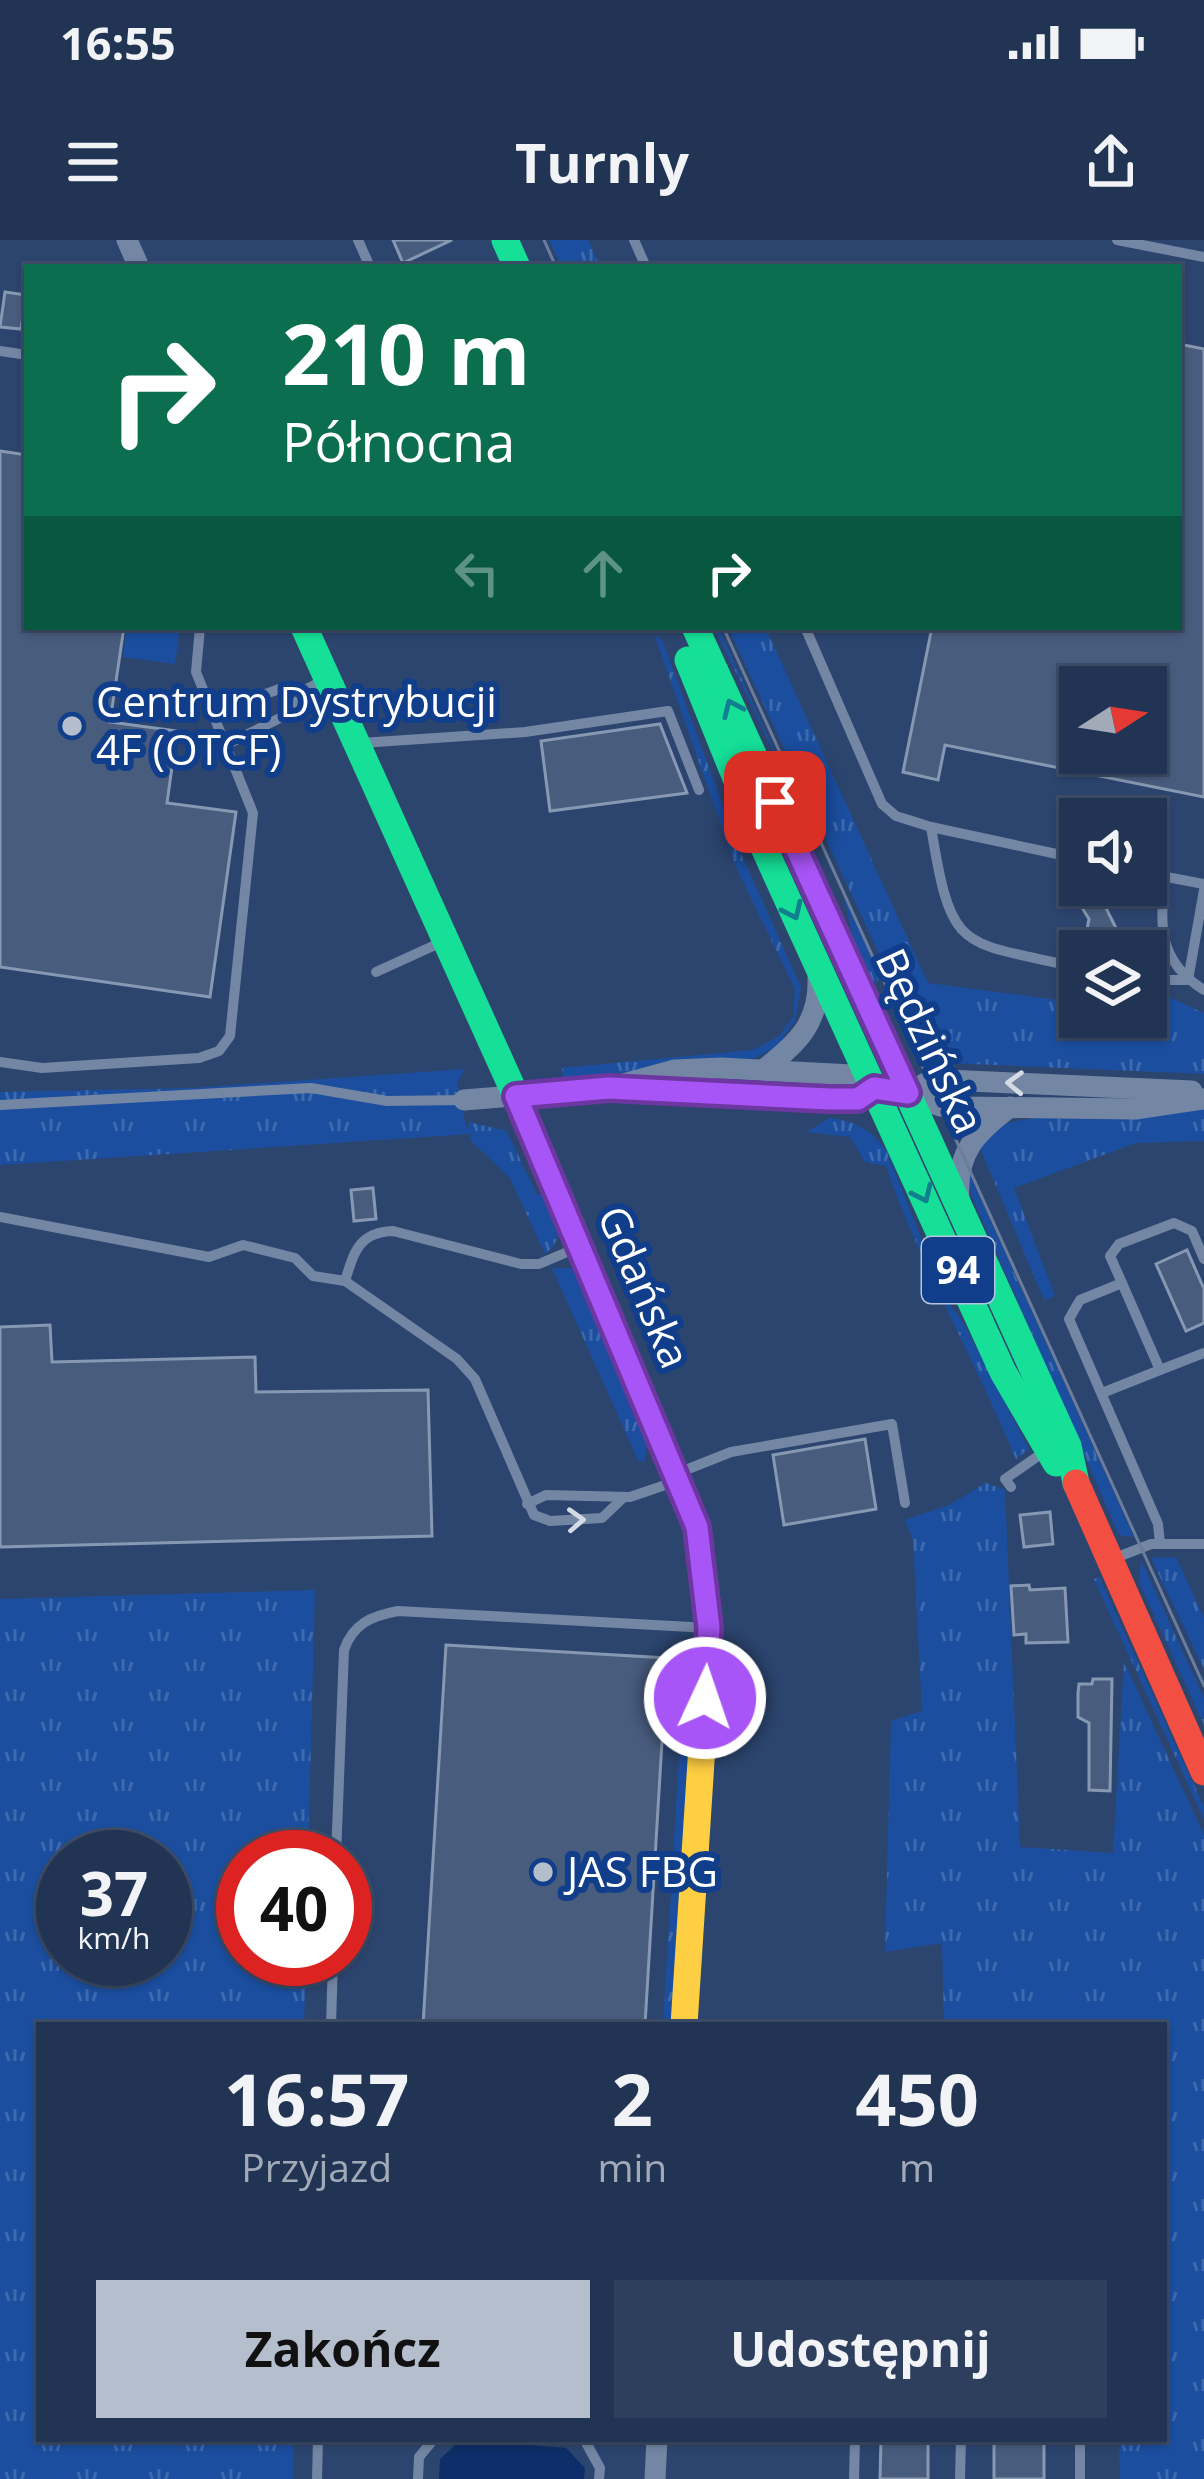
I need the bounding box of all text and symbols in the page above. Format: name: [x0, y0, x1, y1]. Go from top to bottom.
text: 16:55: [60, 12, 176, 73]
text: Turnly: [515, 125, 689, 199]
icon: menu: [60, 129, 126, 195]
icon: share: [1078, 129, 1144, 195]
text: 210 m: [282, 295, 530, 410]
icon: right: [84, 312, 240, 468]
text: Północna: [282, 404, 515, 478]
icon: left: [444, 540, 510, 606]
icon: ahead: [570, 540, 636, 606]
icon: right: [696, 540, 762, 606]
north arrow: [1059, 666, 1167, 774]
map controls: [1059, 666, 1167, 1038]
place label: Centrum Dystrybucji 4F (OTCF): [96, 672, 497, 777]
one-way arrow: [722, 699, 746, 720]
marker: Centrum Dystrybucji 4F (OTCF): [59, 713, 85, 739]
pin: [724, 751, 826, 853]
icon: arrive: [742, 769, 808, 835]
button: sound: [1059, 798, 1167, 906]
one-way arrow: [779, 899, 802, 920]
button: layers: [1059, 930, 1167, 1038]
street label: Będzińska: [864, 939, 999, 1142]
one-way arrow: [1005, 1071, 1024, 1097]
one-way arrow: [908, 1182, 932, 1203]
street label: Gdańska: [586, 1197, 705, 1376]
road number: 94: [922, 1237, 994, 1303]
one-way arrow: [567, 1507, 585, 1533]
position arrow: [642, 1635, 768, 1761]
speed limit sign: 40: [216, 1830, 372, 1986]
place label: JAS FBG: [563, 1842, 718, 1899]
text: 37: [80, 1852, 148, 1934]
marker: JAS FBG: [530, 1859, 556, 1885]
text: km/h: [78, 1917, 150, 1958]
text: 16:57: [224, 2049, 409, 2147]
text: 2: [612, 2049, 653, 2147]
text: 450: [855, 2049, 979, 2147]
text: Przyjazd: [241, 2140, 392, 2193]
text: min: [597, 2140, 667, 2193]
text: m: [899, 2140, 935, 2193]
button: Zakończ: [96, 2280, 590, 2418]
button: Udostępnij: [614, 2280, 1107, 2418]

